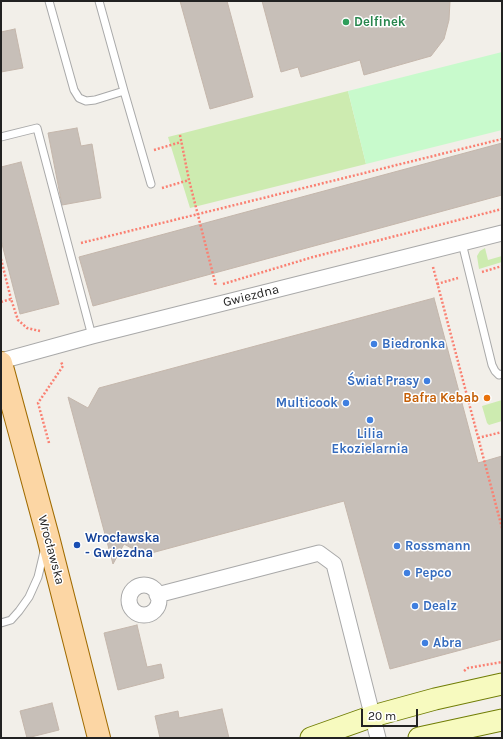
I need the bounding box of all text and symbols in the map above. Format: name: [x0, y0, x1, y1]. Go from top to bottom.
place label: Delfinek: [354, 14, 405, 30]
marker: Delfinek: [341, 17, 351, 27]
street label: Gwiezdna: [221, 282, 281, 310]
place label: Biedronka: [382, 336, 445, 352]
marker: Biedronka: [369, 339, 379, 349]
place label: Świat Prasy: [347, 373, 419, 389]
marker: Świat Prasy: [422, 376, 432, 386]
place label: Bafra Kebab: [403, 390, 479, 406]
marker: Bafra Kebab: [482, 393, 492, 403]
place label: Multicook: [276, 395, 338, 411]
marker: Multicook: [341, 398, 351, 408]
marker: Lilia Ekozielarnia: [365, 415, 375, 425]
place label: Lilia Ekozielarnia: [332, 426, 408, 457]
street label: Wrocławska: [34, 514, 68, 586]
place label: Wrocławska - Gwiezdna: [85, 530, 160, 561]
place label: Rossmann: [405, 538, 471, 554]
marker: Wrocławska - Gwiezdna: [72, 540, 82, 550]
marker: Rossmann: [392, 541, 402, 551]
place label: Pepco: [415, 565, 452, 581]
marker: Pepco: [402, 568, 412, 578]
place label: Dealz: [423, 598, 457, 614]
marker: Dealz: [410, 601, 420, 611]
place label: Abra: [433, 635, 462, 651]
marker: Abra: [420, 638, 430, 648]
scale bar: [363, 701, 420, 727]
text: 20 m: [368, 709, 396, 723]

